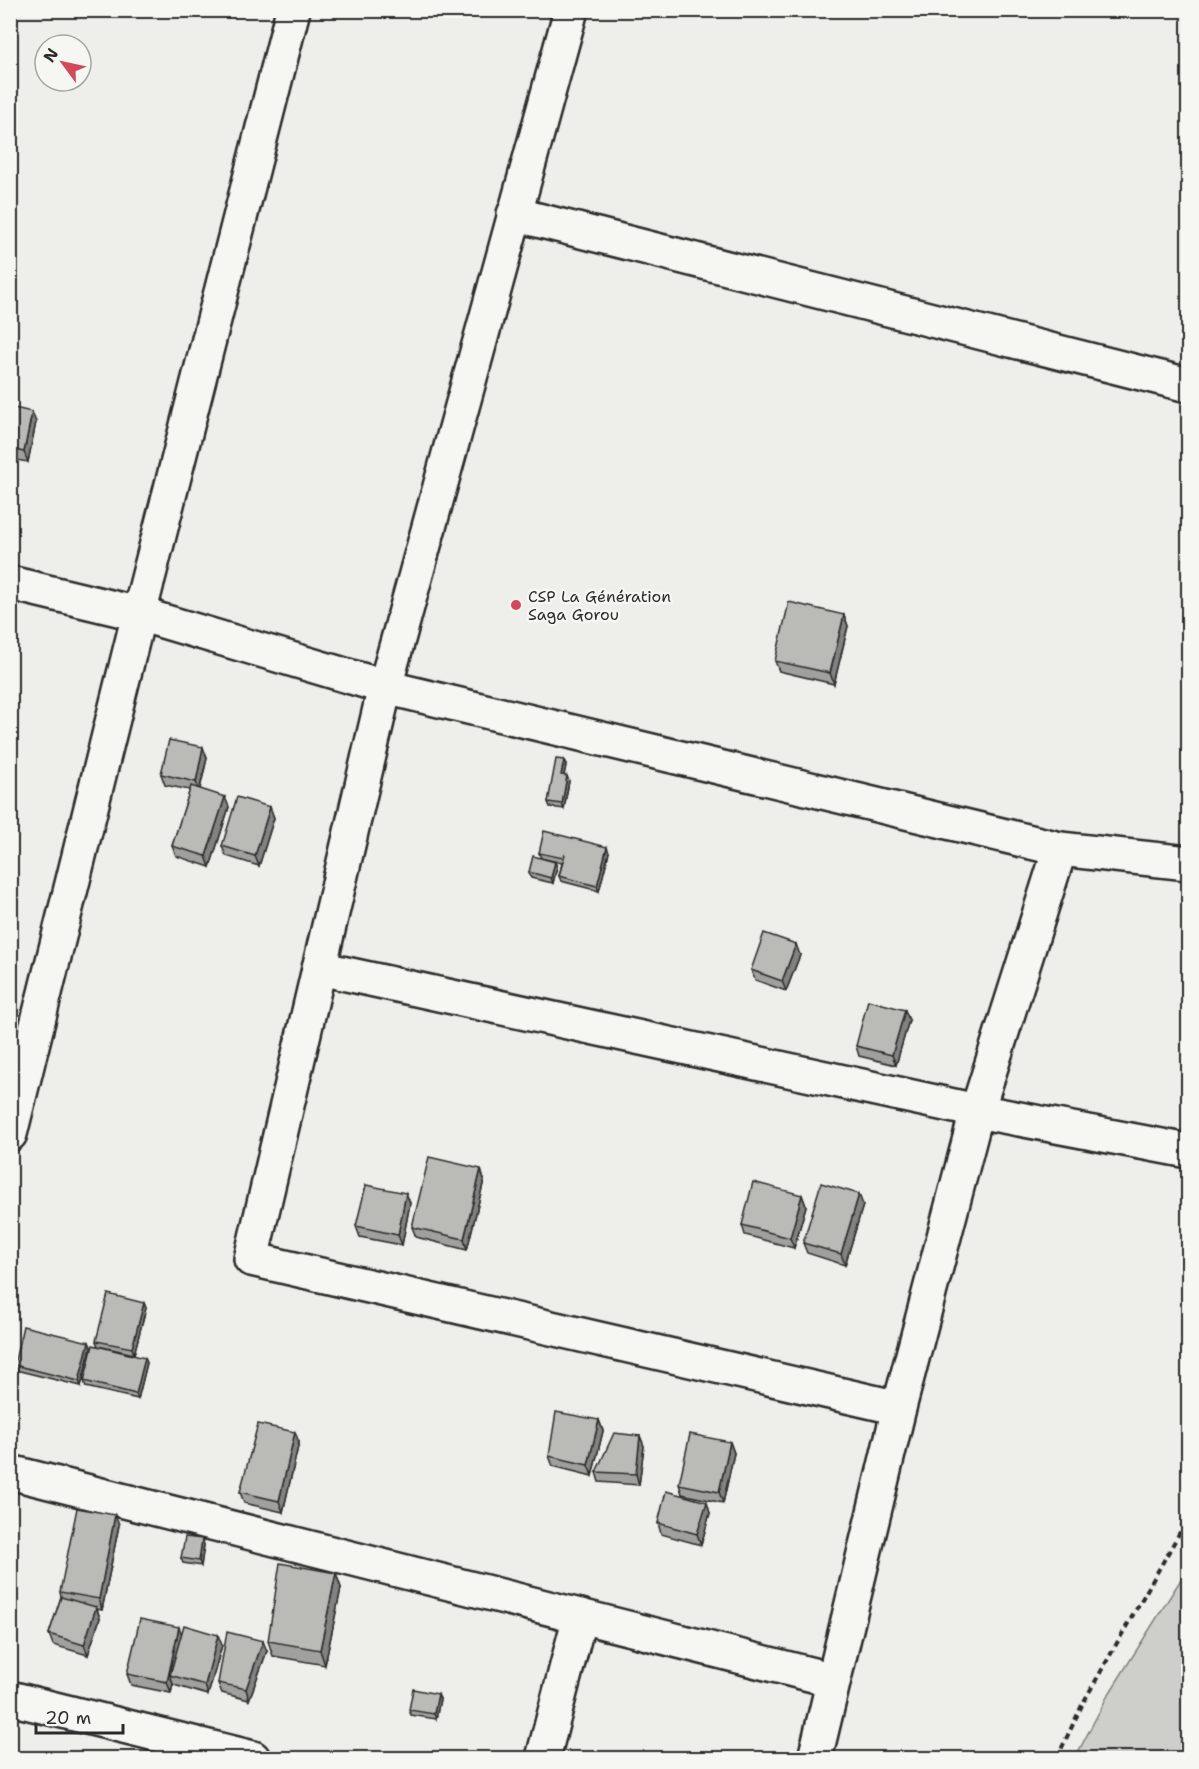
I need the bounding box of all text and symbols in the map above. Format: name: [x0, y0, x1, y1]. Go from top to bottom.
north arrow: [33, 33, 93, 93]
text: N: [39, 44, 63, 66]
place label: CSP La Génération Saga Gorou: [528, 586, 671, 625]
marker: CSP La Génération Saga Gorou: [509, 598, 523, 612]
scale bar: [36, 1697, 123, 1735]
text: 20 m: [45, 1706, 91, 1730]

